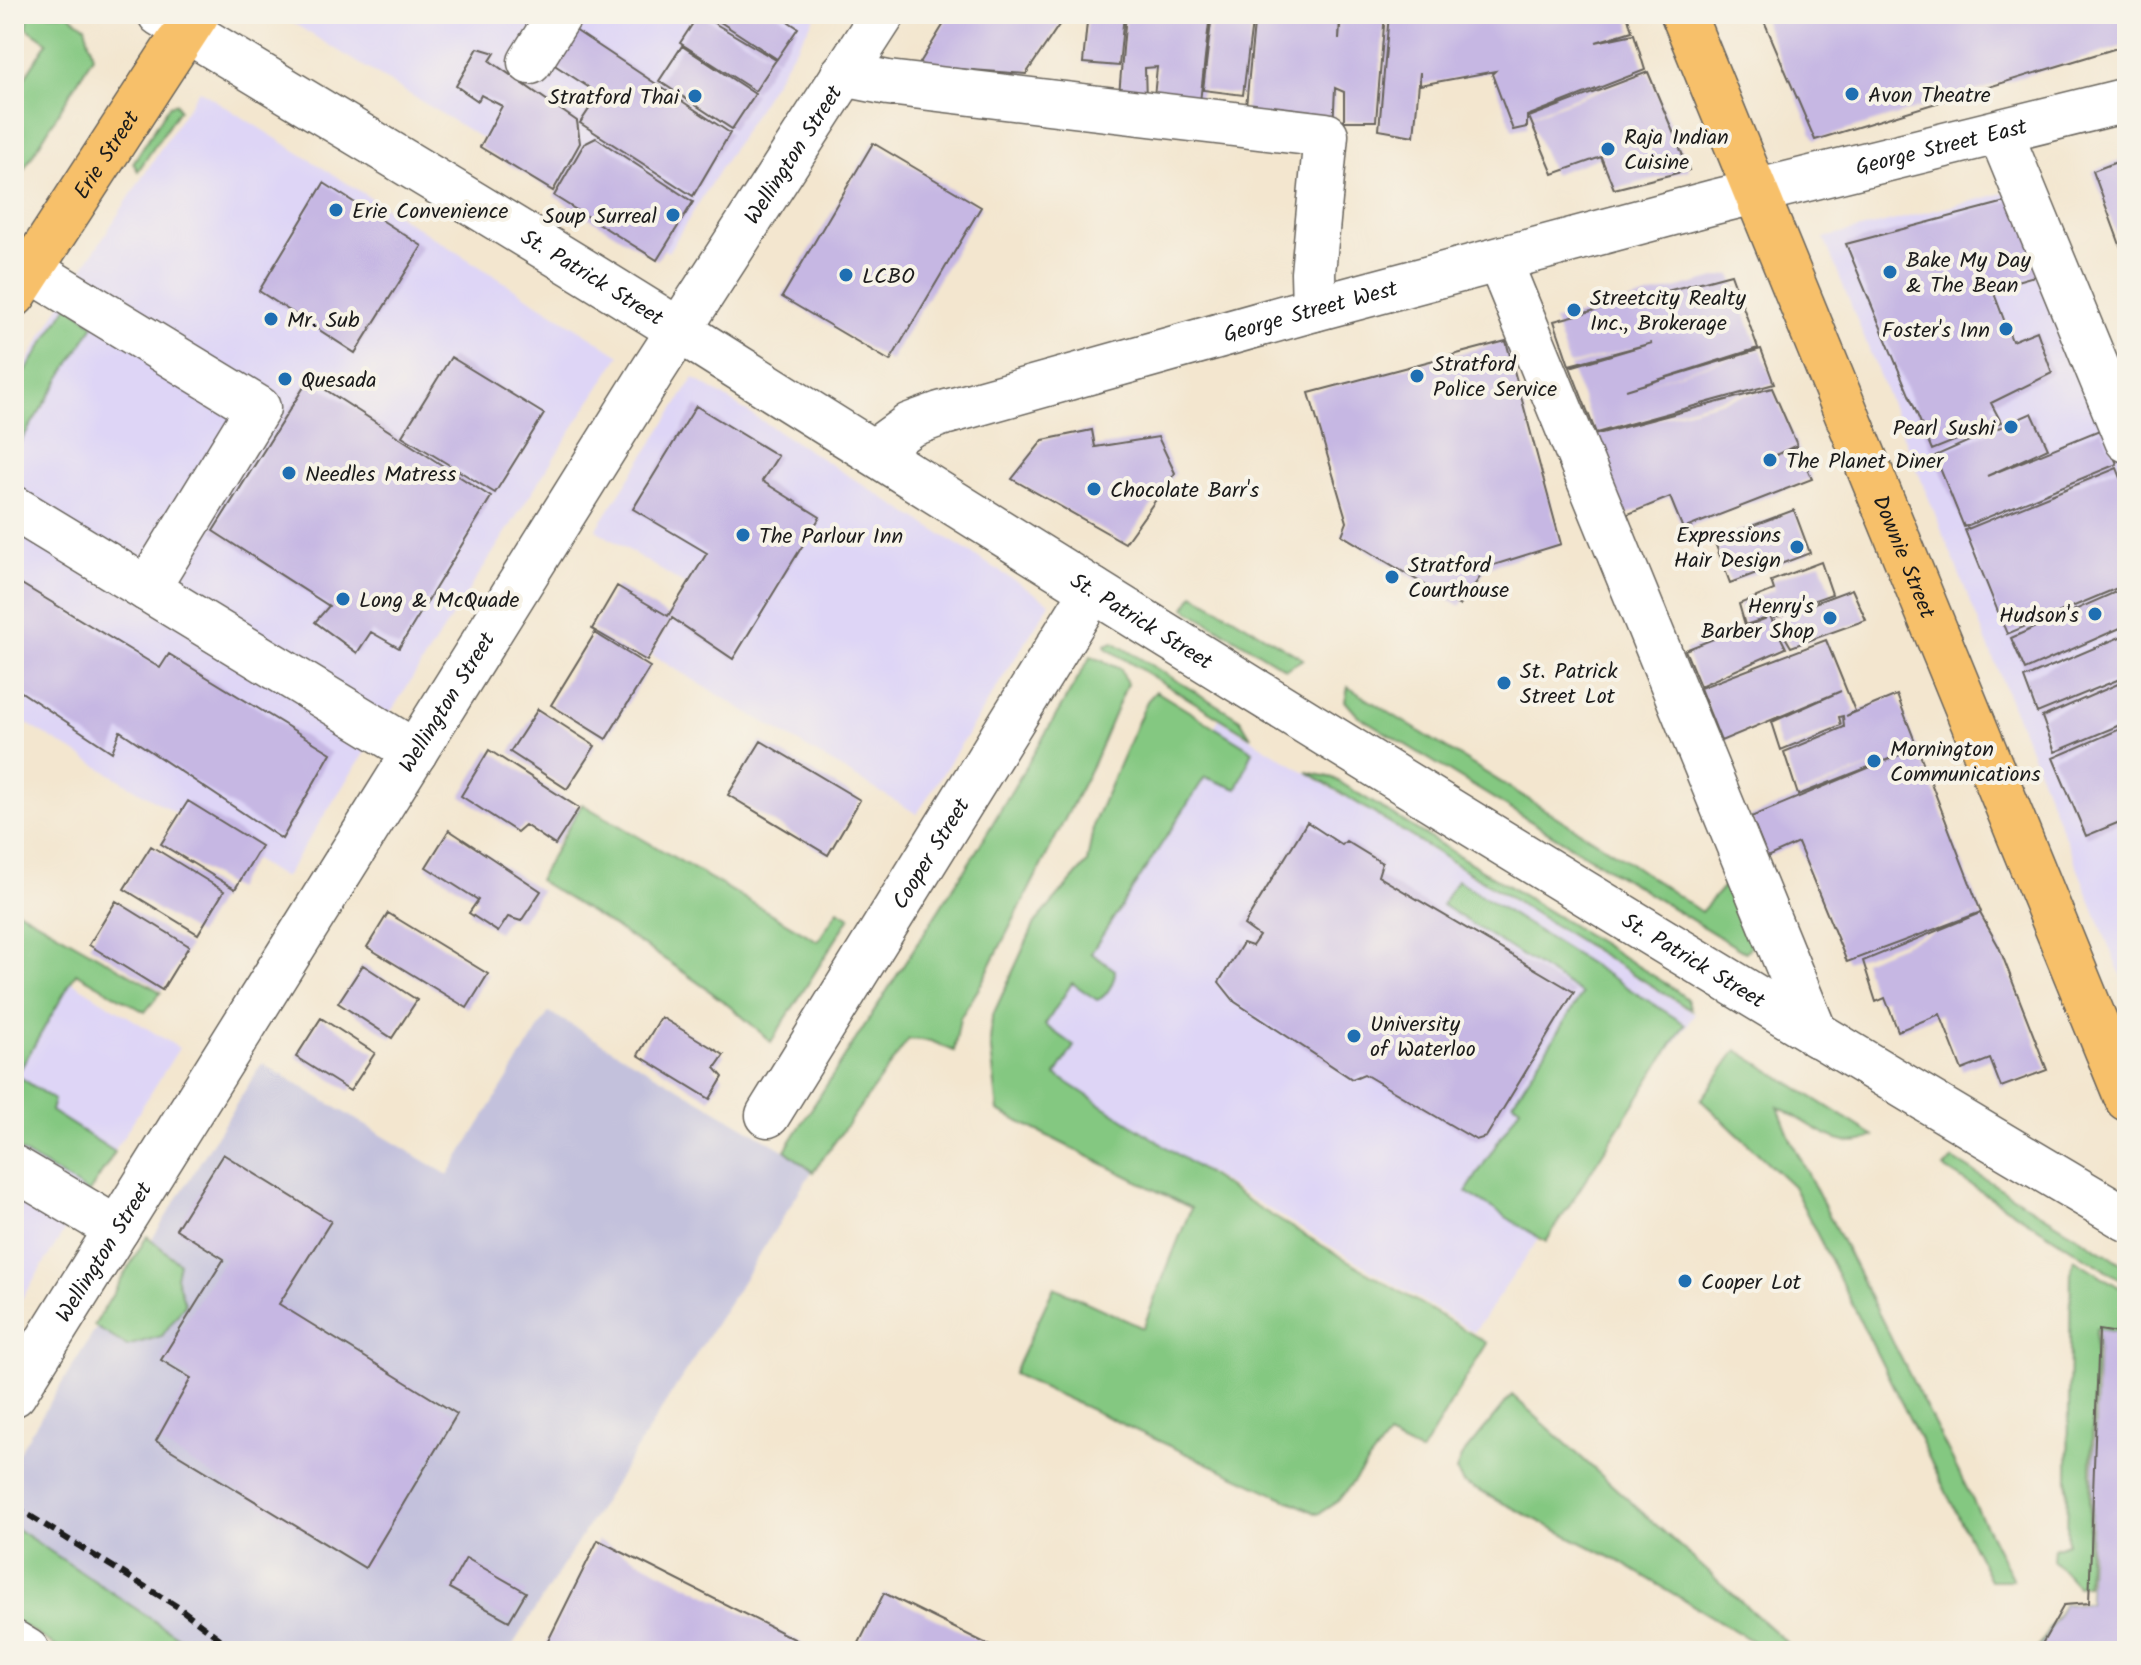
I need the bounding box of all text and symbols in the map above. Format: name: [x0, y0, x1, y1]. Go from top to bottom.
street label: Wellington Street: [736, 78, 853, 232]
place label: Avon Theatre: [1868, 79, 1991, 114]
place label: Stratford Thai: [548, 81, 680, 116]
marker: Avon Theatre: [1843, 85, 1861, 103]
marker: Stratford Thai: [686, 87, 704, 105]
street label: Erie Street: [66, 104, 150, 207]
street label: George Street East: [1852, 110, 2031, 186]
place label: Raja Indian Cuisine: [1624, 121, 1729, 181]
marker: Raja Indian Cuisine: [1599, 140, 1617, 158]
place label: Erie Convenience: [352, 195, 509, 230]
place label: Soup Surreal: [543, 200, 658, 235]
marker: Erie Convenience: [327, 201, 345, 219]
marker: Soup Surreal: [664, 206, 682, 224]
street label: St. Patrick Street: [513, 221, 670, 337]
place label: Bake My Day & The Bean: [1906, 244, 2031, 304]
place label: LCBO: [862, 260, 915, 295]
marker: Bake My Day & The Bean: [1881, 263, 1899, 281]
marker: LCBO: [837, 266, 855, 284]
street label: George Street West: [1219, 272, 1402, 354]
place label: Streetcity Realty Inc., Brokerage: [1590, 282, 1746, 342]
marker: Streetcity Realty Inc., Brokerage: [1565, 301, 1583, 319]
place label: Mr. Sub: [287, 304, 360, 339]
marker: Mr. Sub: [262, 310, 280, 328]
place label: Foster's Inn: [1882, 314, 1990, 349]
marker: Foster's Inn: [1997, 320, 2015, 338]
place label: Stratford Police Service: [1433, 348, 1557, 408]
place label: Quesada: [301, 364, 377, 399]
marker: Stratford Police Service: [1408, 367, 1426, 385]
marker: Quesada: [276, 370, 294, 388]
place label: Pearl Sushi: [1893, 412, 1996, 447]
marker: Pearl Sushi: [2002, 418, 2020, 436]
place label: The Planet Diner: [1786, 445, 1945, 480]
marker: The Planet Diner: [1761, 451, 1779, 469]
place label: Needles Matress: [305, 458, 457, 493]
marker: Needles Matress: [280, 464, 298, 482]
place label: Chocolate Barr's: [1110, 474, 1260, 509]
marker: Chocolate Barr's: [1085, 480, 1103, 498]
street label: Downie Street: [1862, 490, 1944, 625]
place label: Expressions Hair Design: [1674, 519, 1782, 579]
place label: The Parlour Inn: [759, 520, 903, 555]
marker: The Parlour Inn: [734, 526, 752, 544]
marker: Expressions Hair Design: [1788, 538, 1806, 556]
place label: Stratford Courthouse: [1408, 549, 1509, 609]
street label: St. Patrick Street: [1062, 565, 1219, 680]
marker: Stratford Courthouse: [1383, 568, 1401, 586]
place label: Long & McQuade: [359, 584, 519, 619]
marker: Long & McQuade: [334, 590, 352, 608]
place label: Henry's Barber Shop: [1701, 590, 1815, 650]
place label: Hudson's: [1999, 599, 2080, 634]
marker: Hudson's: [2086, 605, 2104, 623]
marker: Henry's Barber Shop: [1821, 609, 1839, 627]
street label: Wellington Street: [391, 625, 506, 780]
place label: St. Patrick Street Lot: [1520, 655, 1618, 715]
marker: St. Patrick Street Lot: [1495, 674, 1513, 692]
place label: Mornington Communications: [1890, 733, 2041, 793]
marker: Mornington Communications: [1865, 752, 1883, 770]
street label: Cooper Street: [884, 791, 980, 917]
street label: St. Patrick Street: [1614, 905, 1771, 1019]
place label: University of Waterloo: [1370, 1008, 1476, 1068]
marker: University of Waterloo: [1345, 1027, 1363, 1045]
street label: Wellington Street: [48, 1175, 163, 1330]
place label: Cooper Lot: [1701, 1266, 1802, 1301]
marker: Cooper Lot: [1676, 1272, 1694, 1290]

